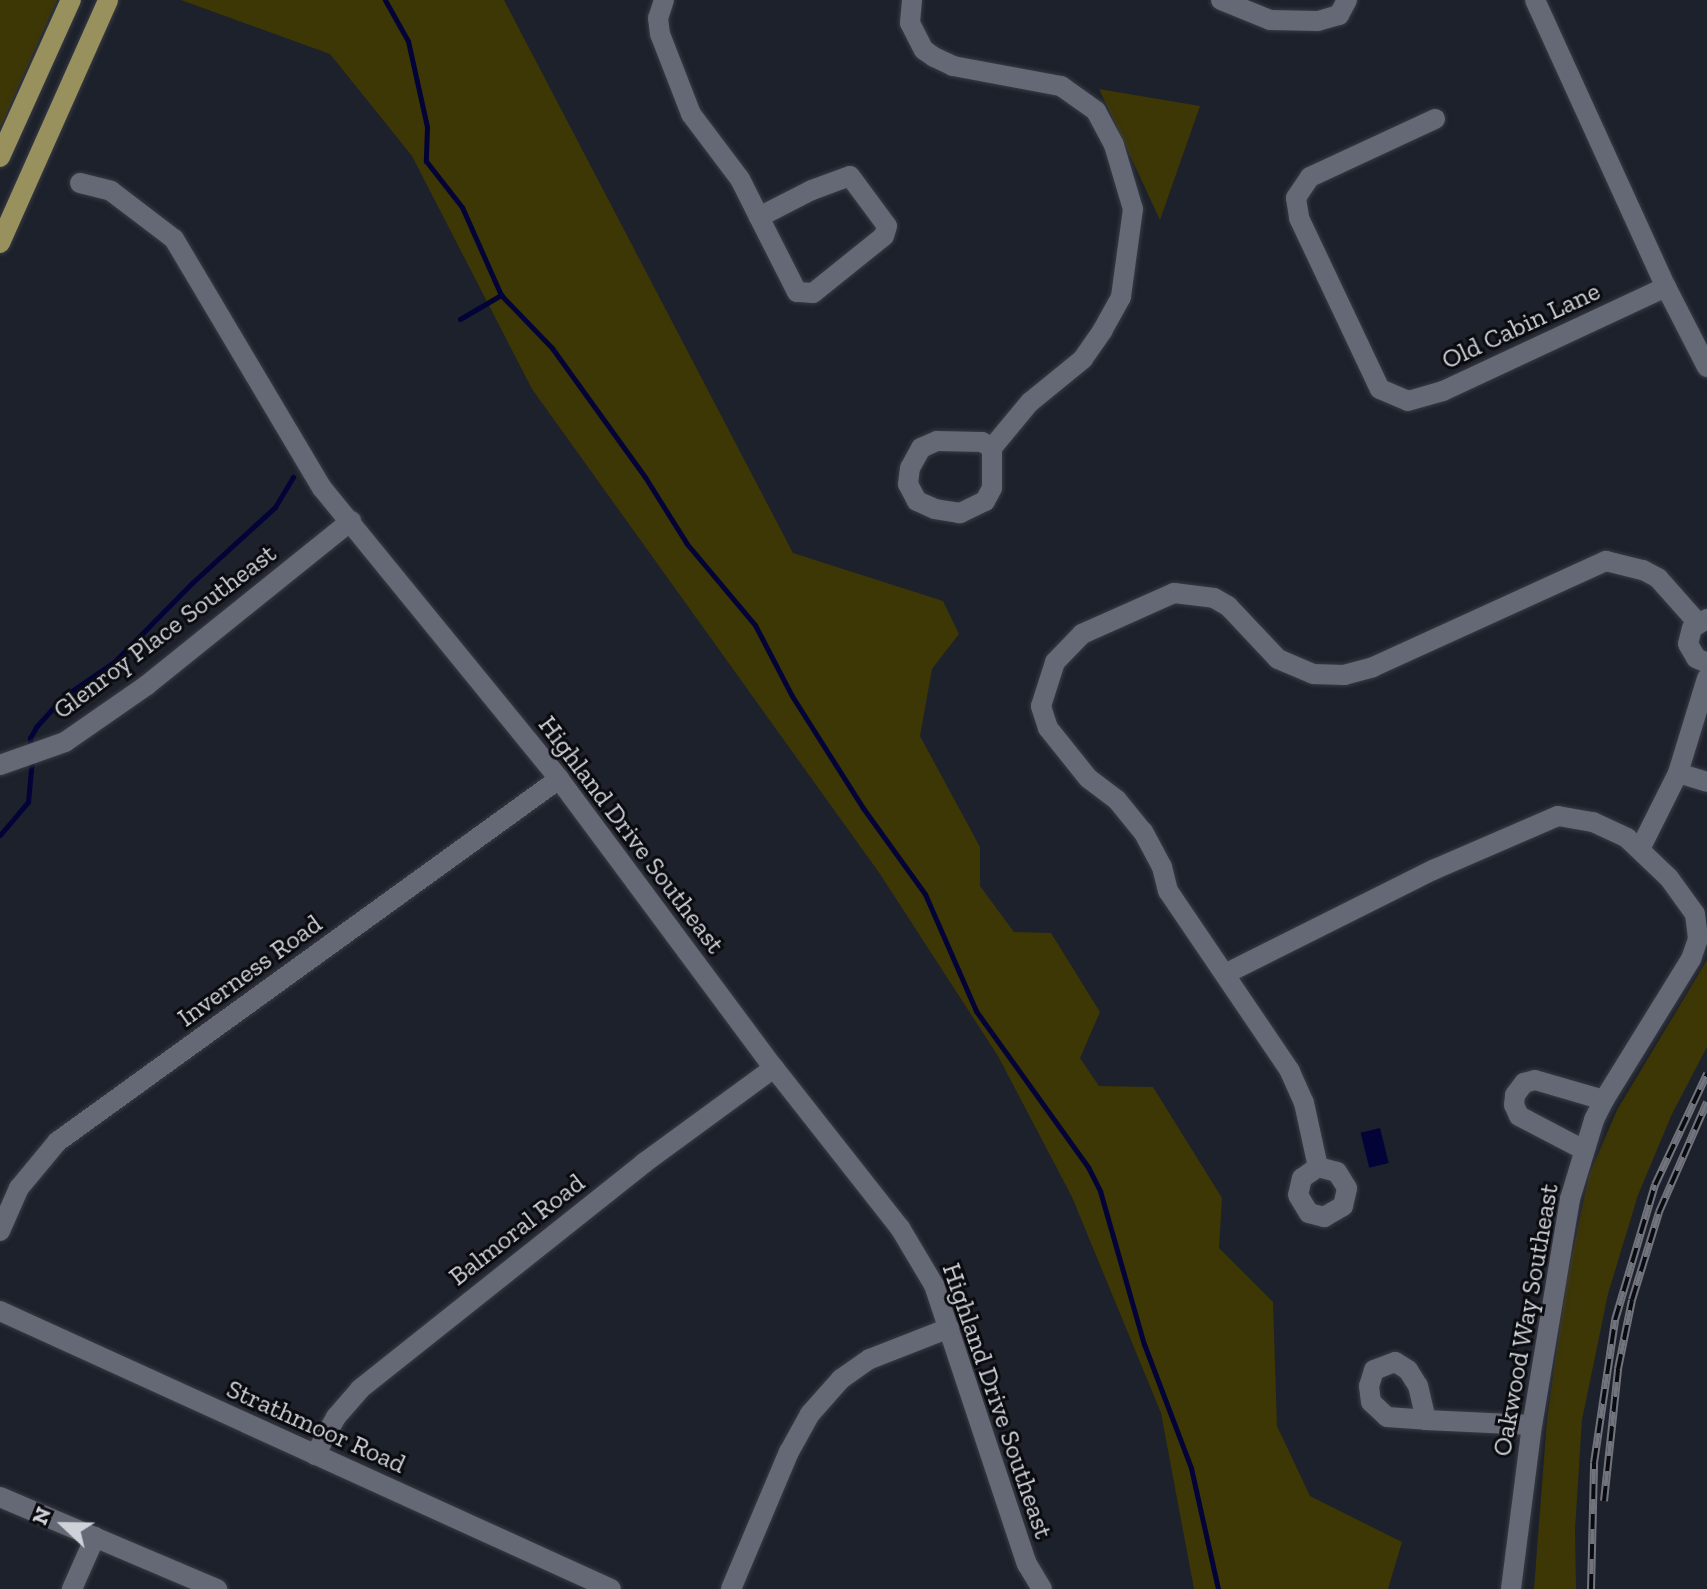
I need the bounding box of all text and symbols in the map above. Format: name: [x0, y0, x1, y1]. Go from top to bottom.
street label: Old Cabin Lane: [1437, 276, 1605, 376]
street label: Glenroy Place Southeast: [47, 538, 283, 726]
street label: Highland Drive Southeast: [532, 710, 730, 960]
street label: Inverness Road: [172, 908, 328, 1034]
street label: Balmoral Road: [443, 1167, 591, 1293]
street label: Oakwood Way Southeast: [1487, 1181, 1565, 1459]
street label: Highland Drive Southeast: [935, 1259, 1059, 1543]
street label: Strathmoor Road: [221, 1373, 411, 1481]
north arrow: [24, 1485, 104, 1565]
text: N: [26, 1503, 57, 1529]

